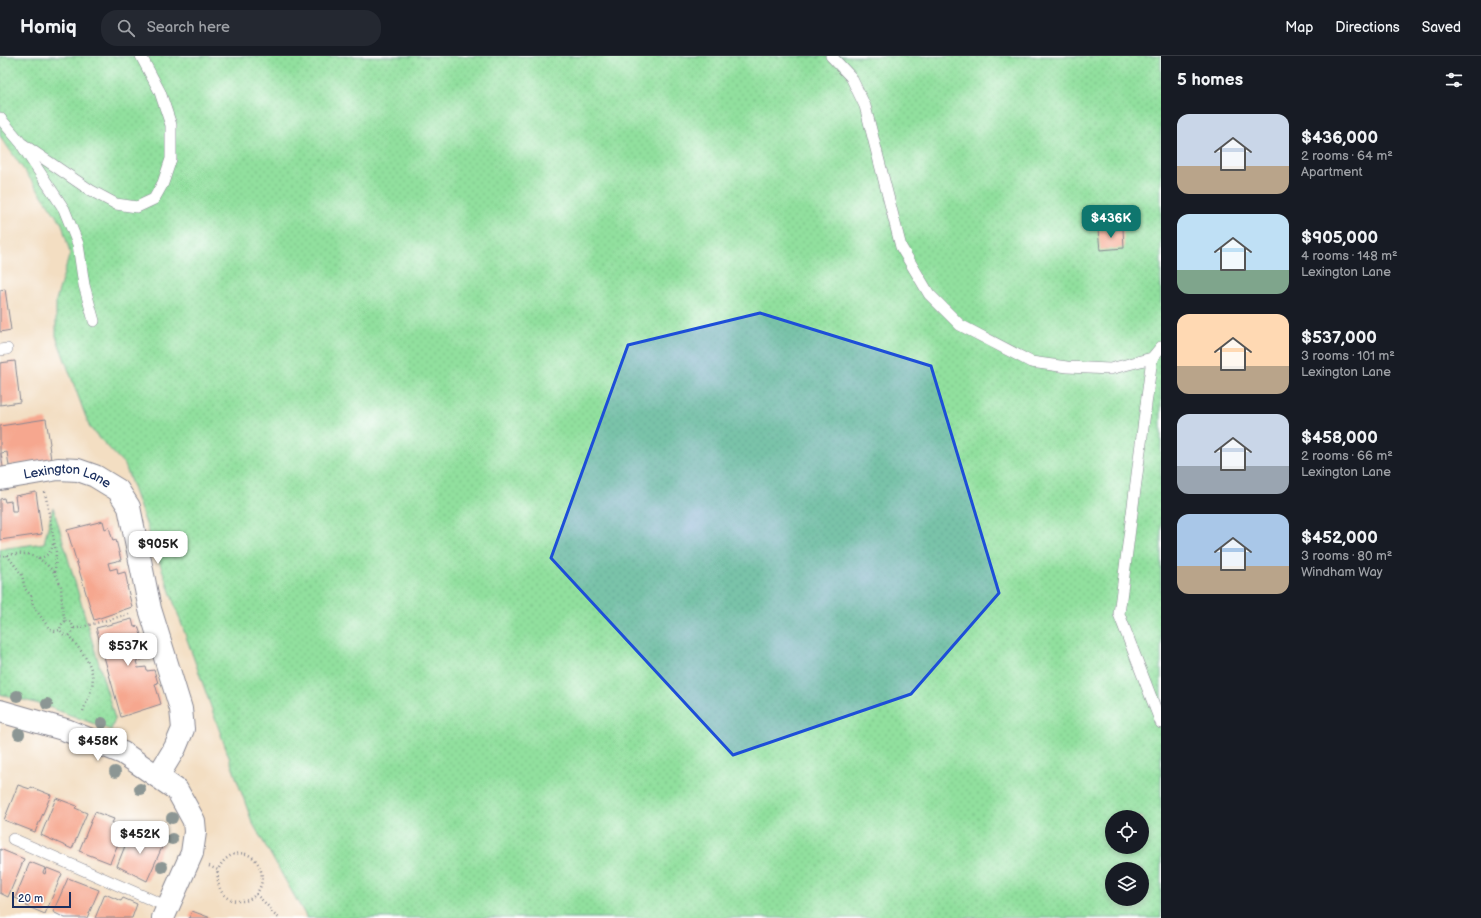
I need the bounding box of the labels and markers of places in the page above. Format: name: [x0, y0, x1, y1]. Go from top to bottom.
pin: $436K: [1083, 205, 1139, 239]
pin: $905K: [130, 531, 186, 565]
pin: $537K: [100, 633, 156, 667]
pin: $458K: [70, 728, 126, 762]
pin: $452K: [112, 821, 168, 855]

